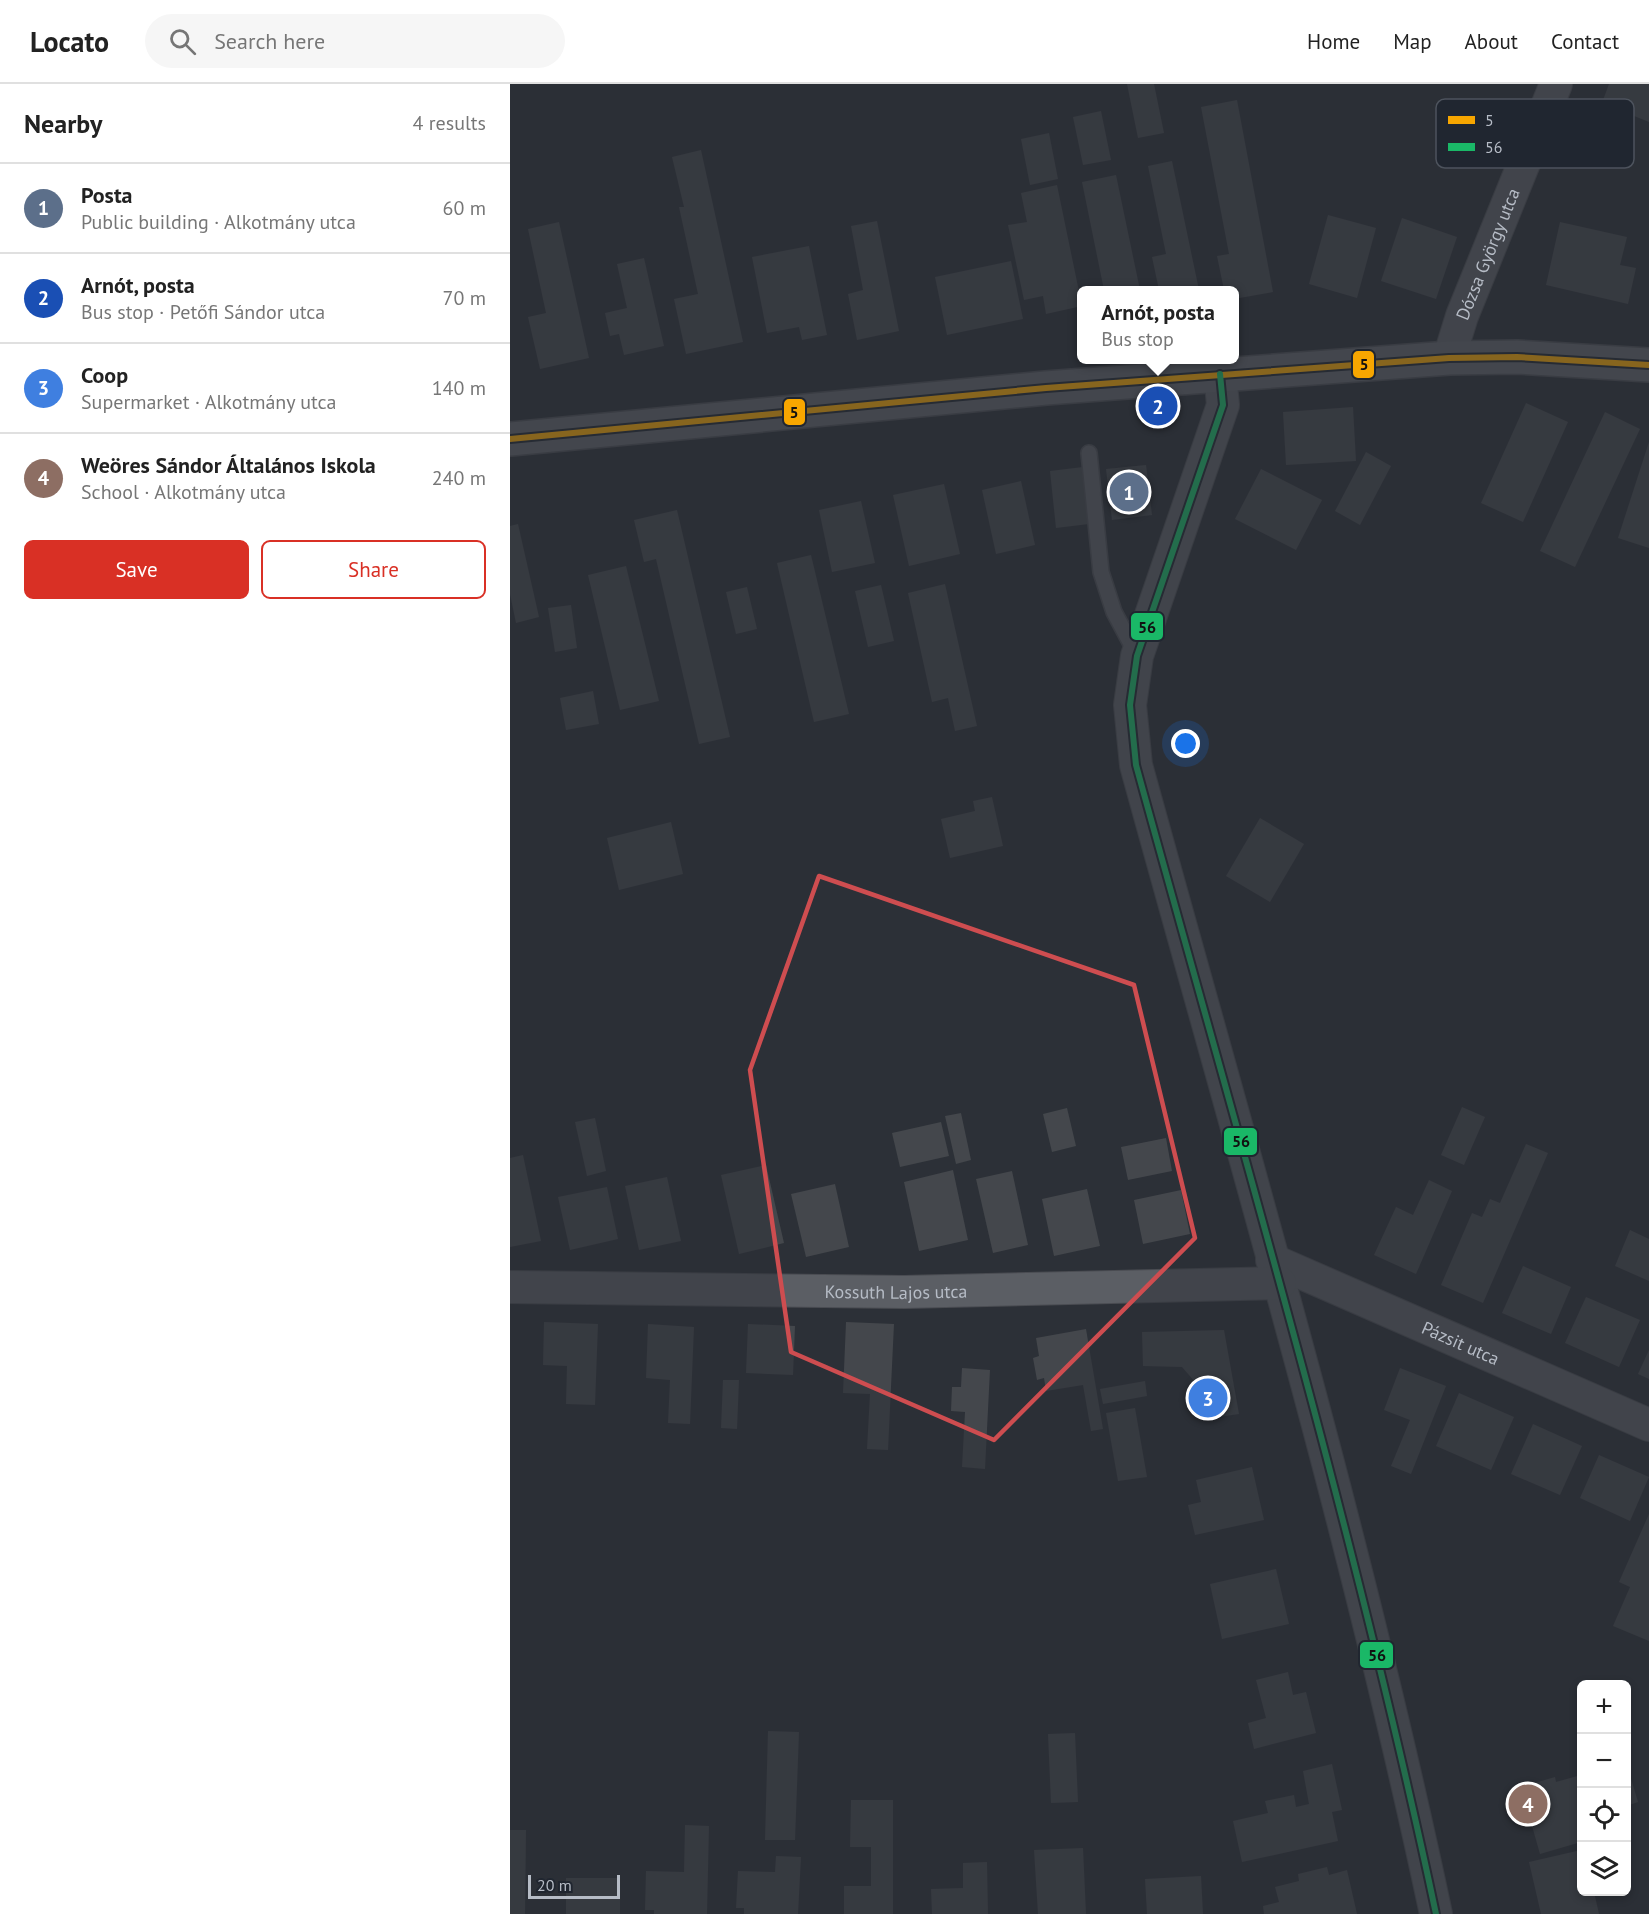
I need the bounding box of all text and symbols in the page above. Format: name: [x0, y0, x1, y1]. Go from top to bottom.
search box: [145, 14, 565, 68]
text: Locato: [30, 23, 109, 60]
icon: search: [166, 25, 199, 58]
text: Search here: [214, 27, 325, 55]
text: Home: [1307, 28, 1360, 55]
text: Map: [1393, 28, 1432, 55]
text: About: [1465, 28, 1518, 55]
text: Contact: [1551, 28, 1619, 55]
legend: [1436, 99, 1634, 168]
text: Nearby: [24, 107, 102, 140]
text: 4 results: [413, 110, 486, 136]
text: 5: [1485, 110, 1494, 130]
text: 56: [1485, 137, 1502, 157]
text: Posta: [81, 181, 132, 209]
street label: Dózsa György utca: [1450, 184, 1524, 323]
text: 1: [38, 195, 49, 221]
text: 60 m: [443, 195, 486, 221]
text: Public building · Alkotmány utca: [81, 209, 356, 235]
text: Arnót, posta: [81, 271, 195, 299]
text: 2: [38, 285, 49, 311]
text: 70 m: [443, 285, 486, 311]
popup: [1077, 286, 1239, 364]
text: Arnót, posta: [1101, 298, 1215, 326]
text: Bus stop · Petőfi Sándor utca: [81, 299, 325, 325]
text: Bus stop: [1101, 326, 1174, 352]
line badge: 5: [1352, 350, 1375, 379]
text: 5: [1359, 354, 1369, 374]
text: Coop: [81, 361, 128, 389]
text: 3: [38, 375, 49, 401]
text: 140 m: [432, 375, 486, 401]
pin: 2: [1138, 384, 1178, 428]
text: Supermarket · Alkotmány utca: [81, 389, 337, 415]
line badge: 5: [783, 398, 806, 426]
text: 5: [789, 402, 799, 422]
text: Weöres Sándor Általános Iskola: [81, 451, 376, 479]
text: 4: [38, 465, 49, 491]
text: 240 m: [432, 465, 486, 491]
pin: 1: [1110, 470, 1148, 514]
text: School · Alkotmány utca: [81, 479, 286, 505]
button: Save: [24, 540, 249, 599]
button: Share: [261, 540, 486, 599]
line badge: 56: [1130, 612, 1164, 641]
text: 56: [1138, 617, 1156, 637]
your location: [1171, 729, 1200, 758]
line badge: 56: [1223, 1127, 1258, 1156]
text: 56: [1232, 1131, 1250, 1151]
street label: Kossuth Lajos utca: [824, 1279, 968, 1304]
street label: Pázsit utca: [1418, 1316, 1503, 1370]
pin: 3: [1188, 1376, 1228, 1420]
line badge: 56: [1359, 1641, 1394, 1669]
text: 56: [1368, 1645, 1386, 1665]
map controls: [1577, 1680, 1631, 1896]
button: +: [1577, 1680, 1631, 1734]
button: −: [1577, 1734, 1631, 1788]
pin: 4: [1508, 1782, 1548, 1826]
button: locate: [1577, 1788, 1631, 1842]
button: layers: [1577, 1842, 1631, 1896]
scale bar: [528, 1872, 620, 1900]
text: 20 m: [537, 1875, 572, 1895]

